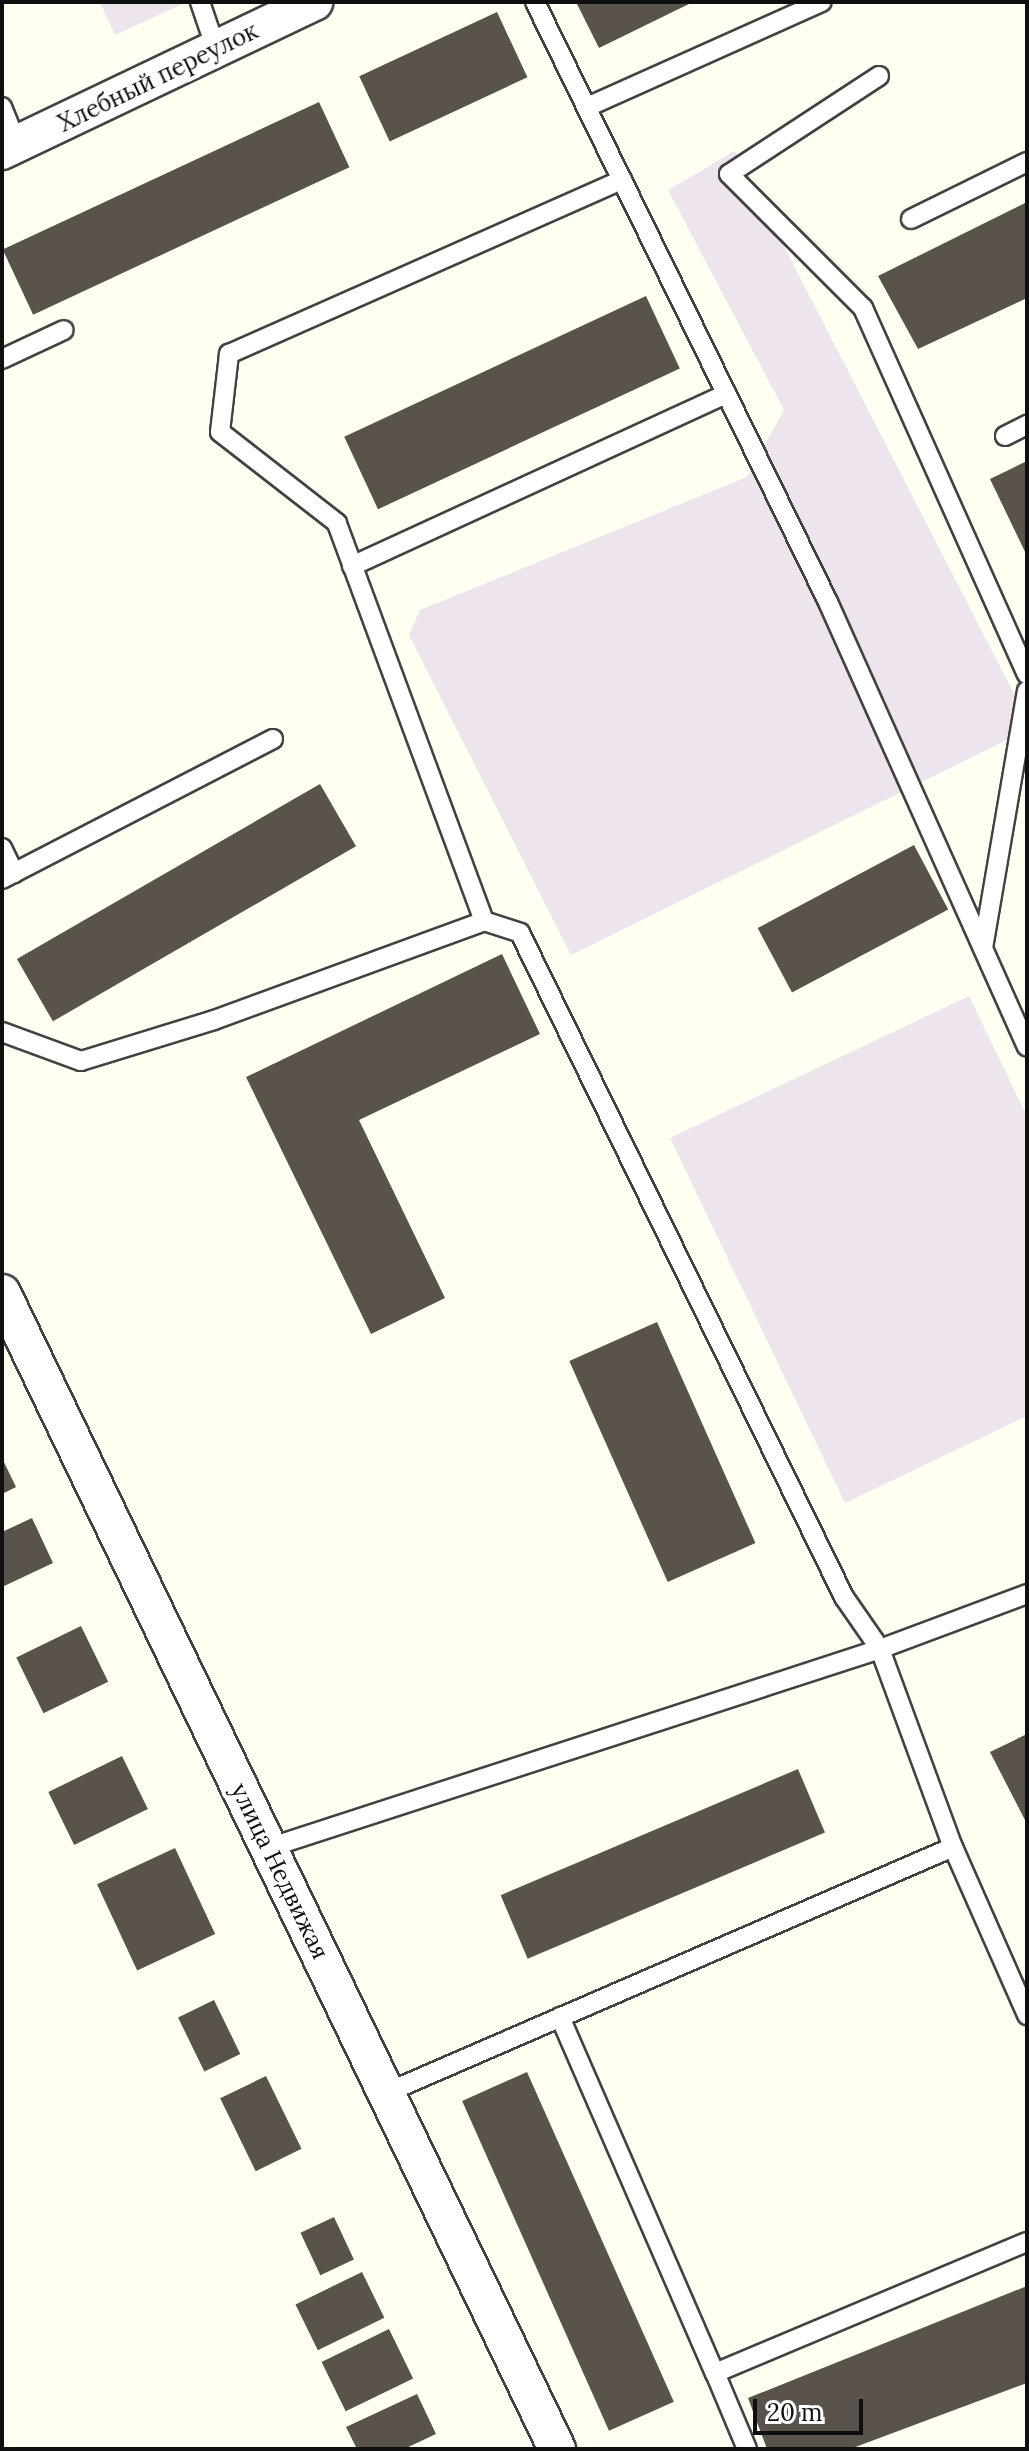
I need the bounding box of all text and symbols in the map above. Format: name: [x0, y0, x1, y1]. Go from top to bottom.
street label: Хлебный переулок: [53, 16, 263, 138]
street label: улица Недвижая: [225, 1778, 335, 1964]
scale bar: [757, 2383, 867, 2433]
text: 20 m: [767, 2397, 823, 2428]

